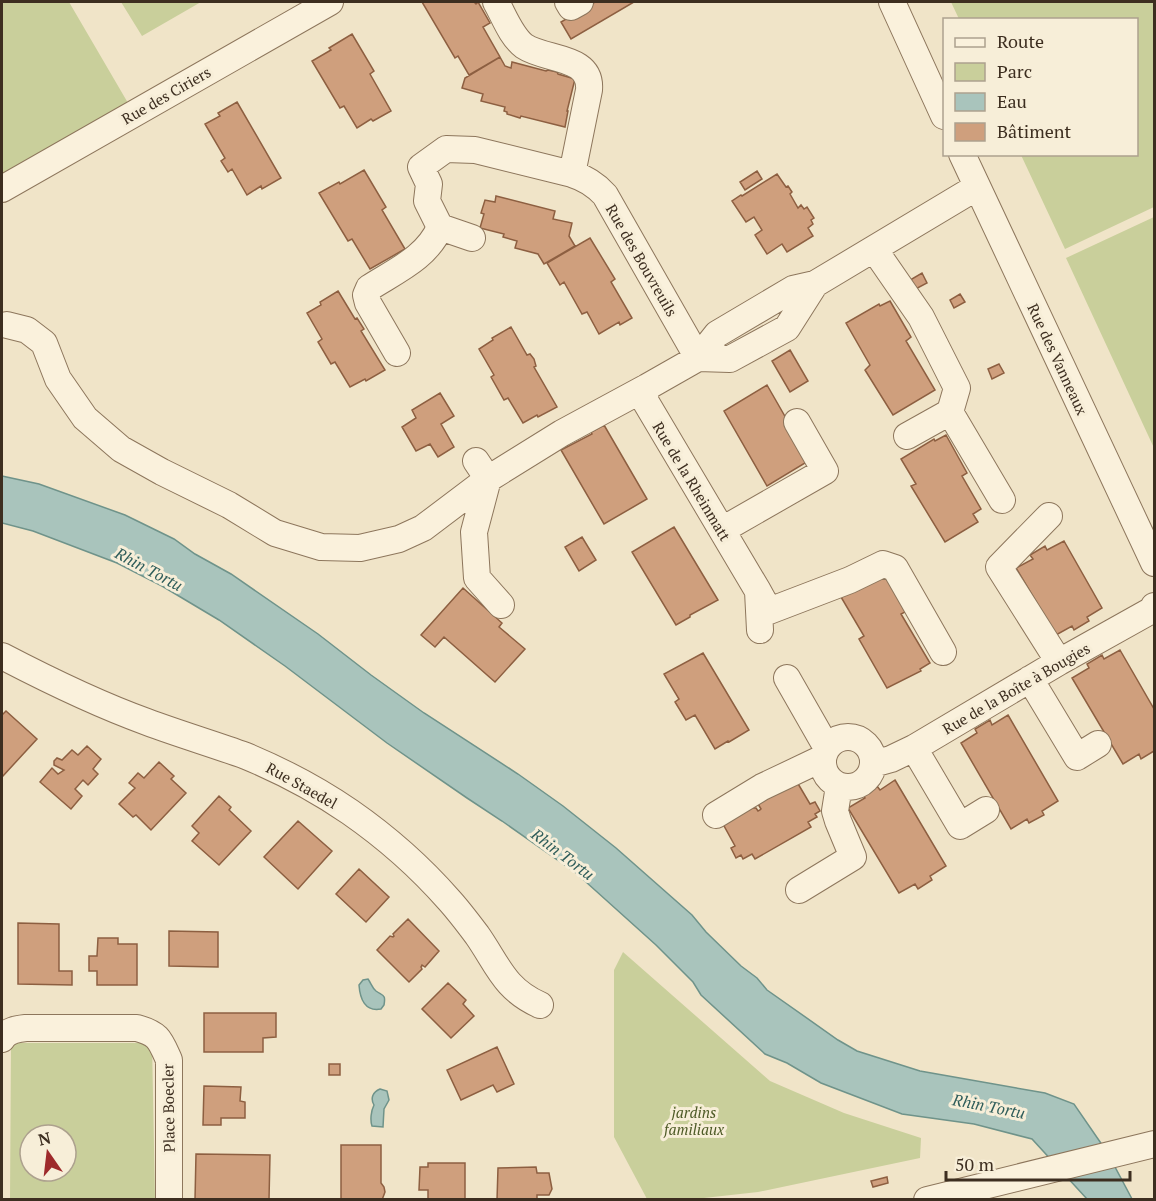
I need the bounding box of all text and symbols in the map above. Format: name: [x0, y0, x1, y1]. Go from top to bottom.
legend: [943, 18, 1138, 156]
text: Route: [997, 29, 1044, 53]
text: Parc: [997, 59, 1032, 83]
street label: Rue des Ciriers: [118, 61, 214, 129]
text: Eau: [997, 89, 1027, 113]
text: Bâtiment: [997, 119, 1072, 143]
street label: Rue des Bouvreuils: [602, 200, 682, 320]
street label: Rue des Vanneaux: [1023, 300, 1093, 418]
street label: Rue de la Rheinmatt: [649, 418, 736, 545]
water label: Rhin Tortu: [111, 542, 187, 596]
street label: Rue de la Boîte à Bougies: [939, 638, 1093, 738]
street label: Rue Staedel: [263, 757, 341, 813]
water label: Rhin Tortu: [526, 823, 599, 885]
street label: Place Boecler: [157, 1063, 179, 1153]
water label: Rhin Tortu: [950, 1088, 1027, 1124]
park label: jardins familiaux: [663, 1102, 724, 1139]
north arrow: [18, 1123, 78, 1183]
text: N: [36, 1126, 53, 1151]
scale bar: [946, 1144, 1130, 1182]
text: 50 m: [955, 1152, 995, 1176]

